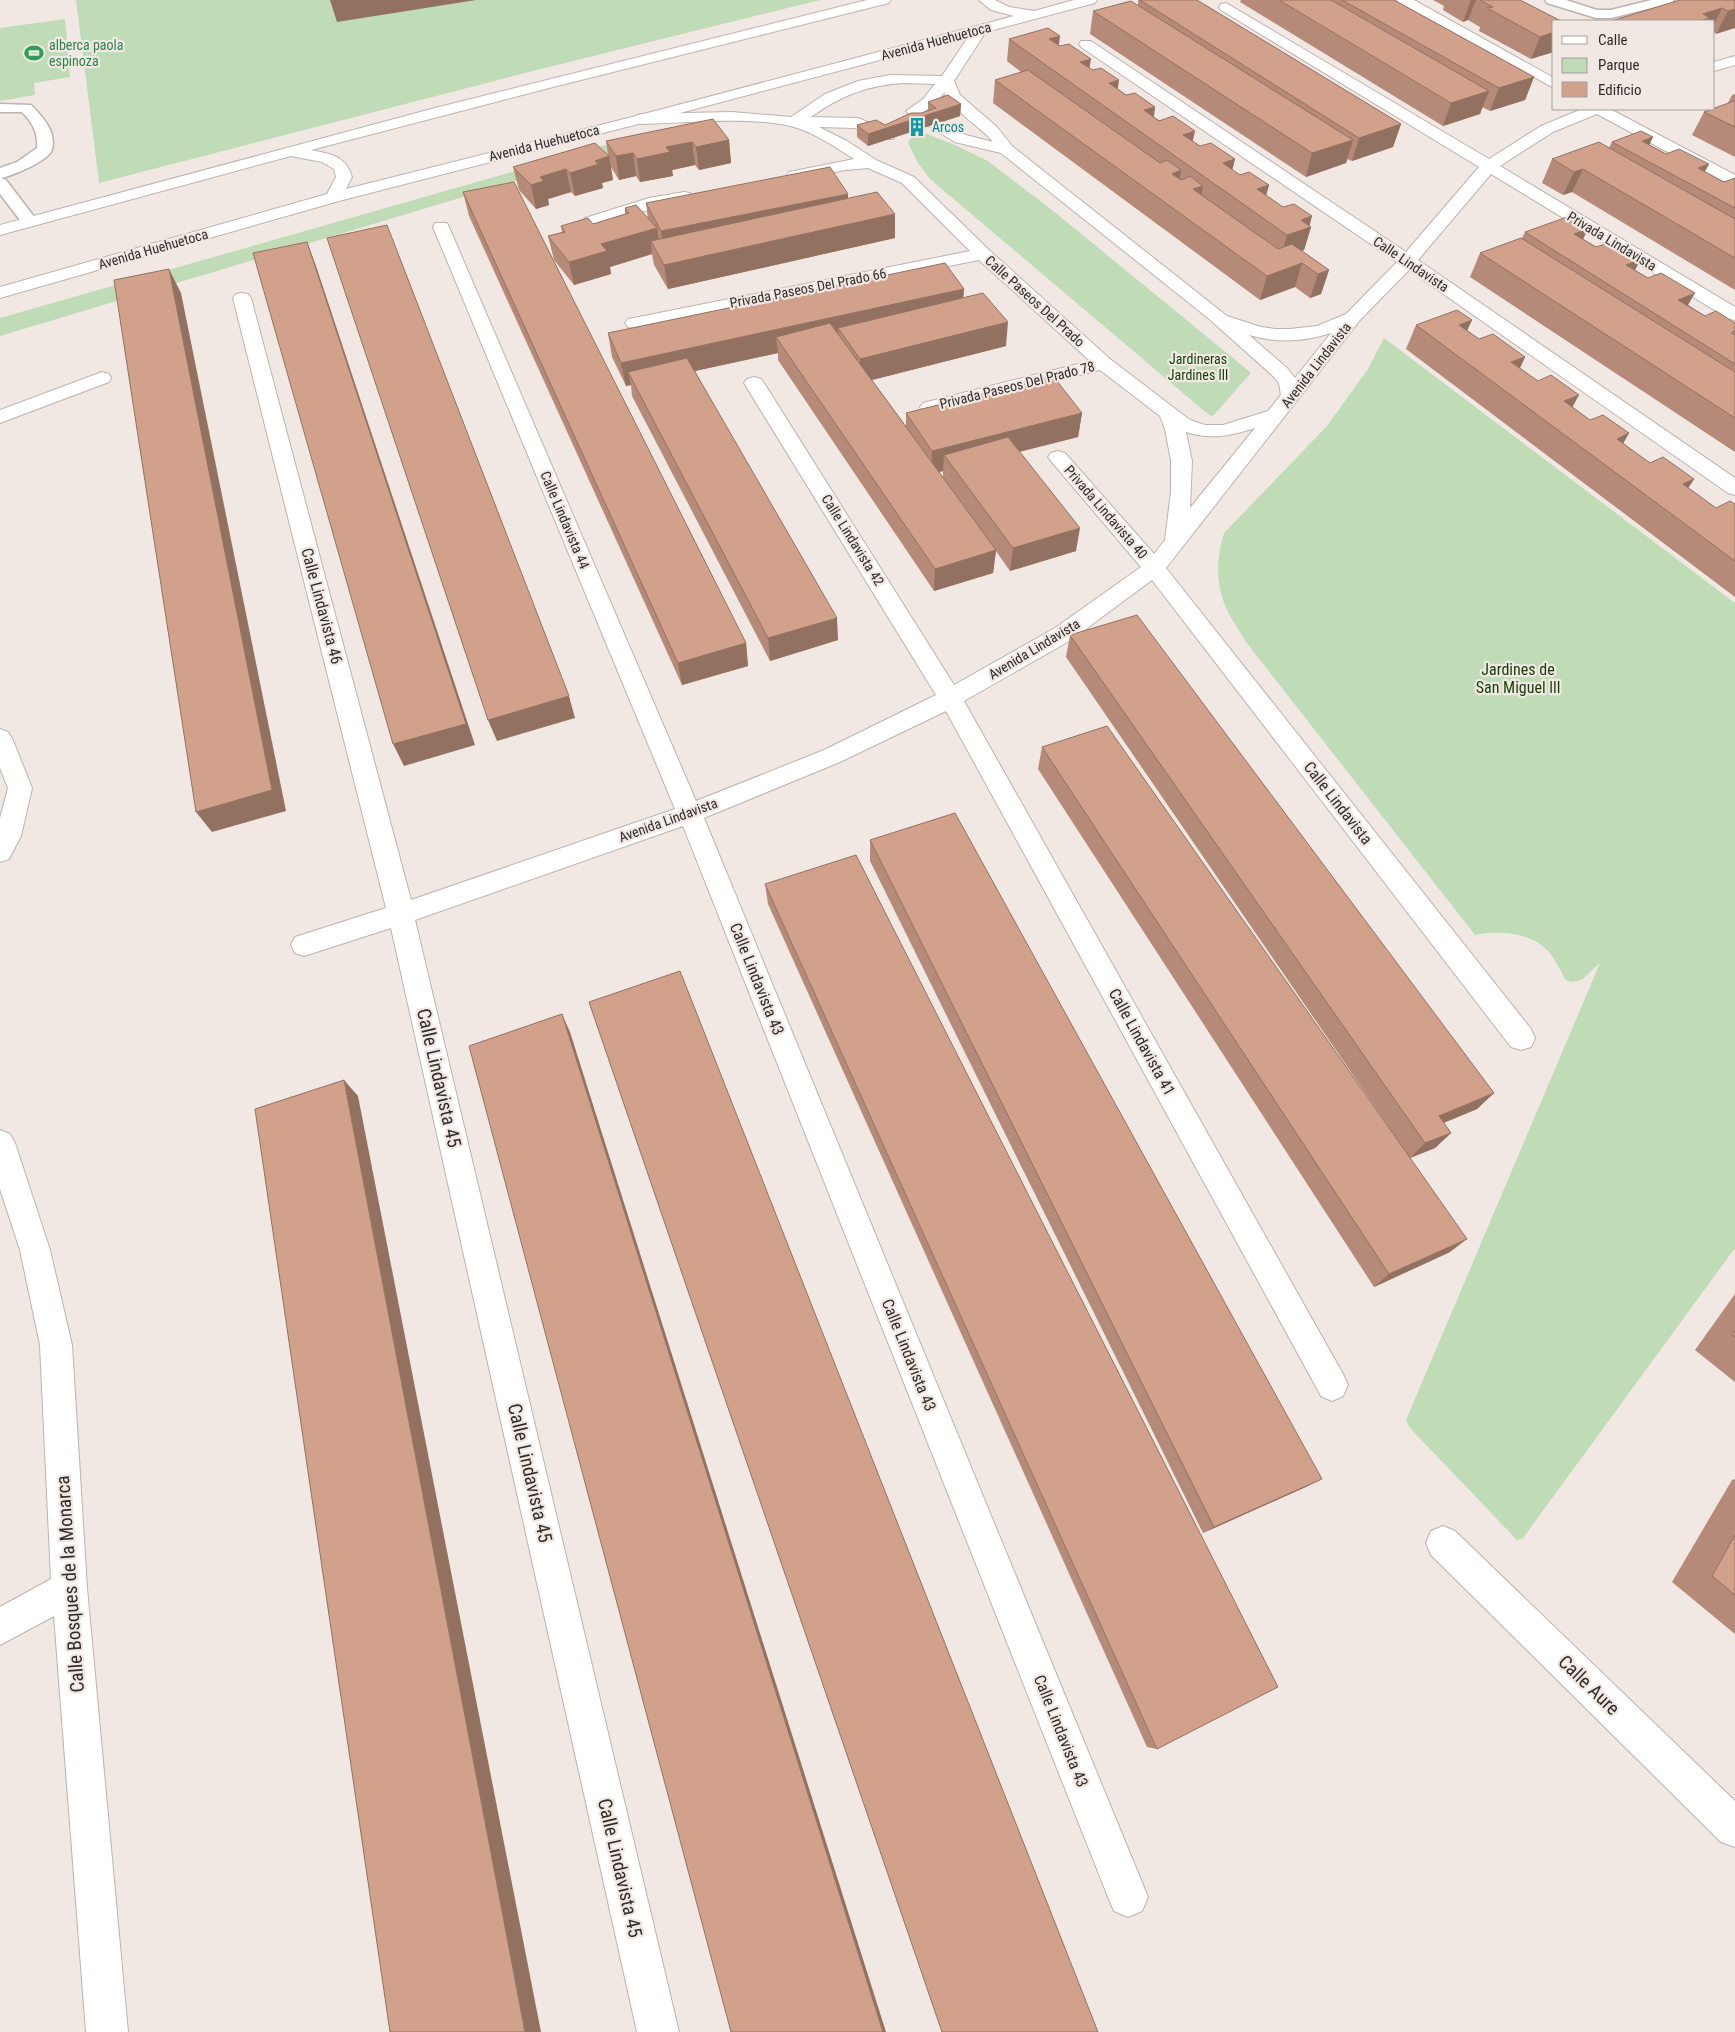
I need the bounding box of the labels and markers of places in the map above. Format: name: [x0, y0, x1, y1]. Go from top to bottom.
place label: alberca paola espinoza: [49, 37, 123, 69]
sports icon: alberca paola espinoza: [23, 42, 45, 64]
building icon: Arcos: [906, 116, 928, 138]
place label: Arcos: [932, 119, 964, 135]

